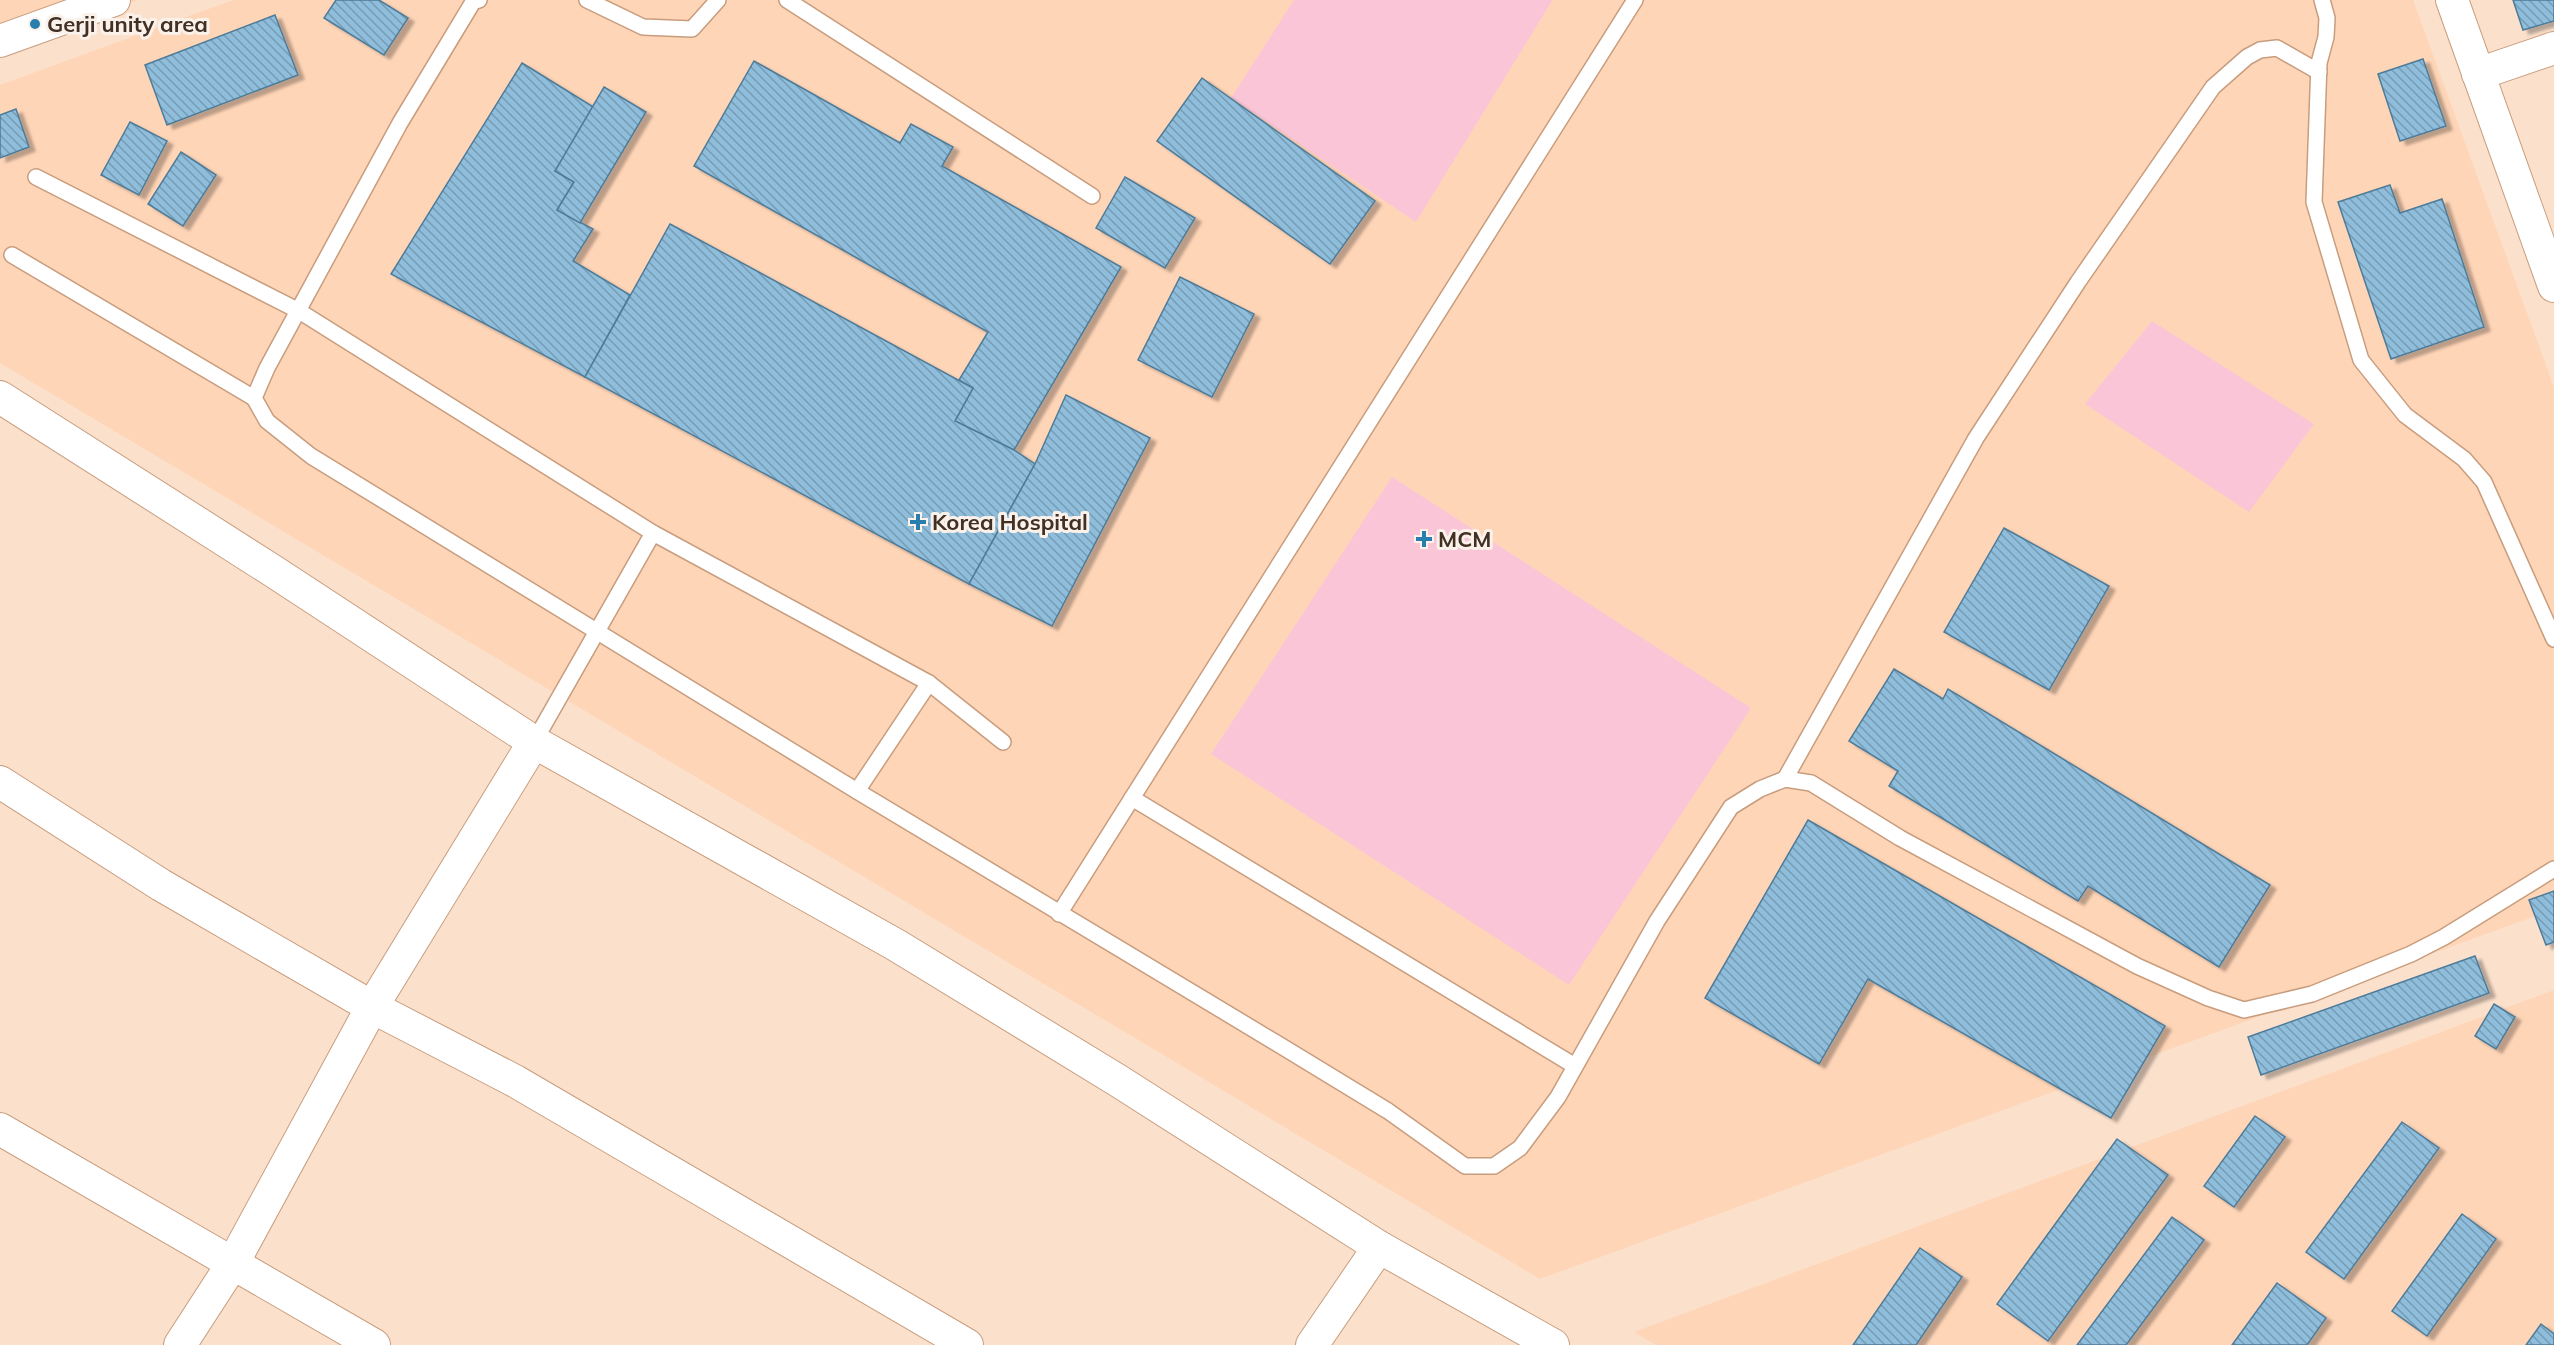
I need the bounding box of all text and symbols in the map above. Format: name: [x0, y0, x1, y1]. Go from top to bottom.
place label: Gerji unity area: [47, 10, 208, 38]
marker: Gerji unity area: [28, 17, 42, 31]
place label: Korea Hospital: [932, 508, 1088, 536]
marker: Korea Hospital: [909, 513, 927, 531]
place label: MCM: [1438, 525, 1491, 553]
marker: MCM: [1415, 530, 1433, 548]

